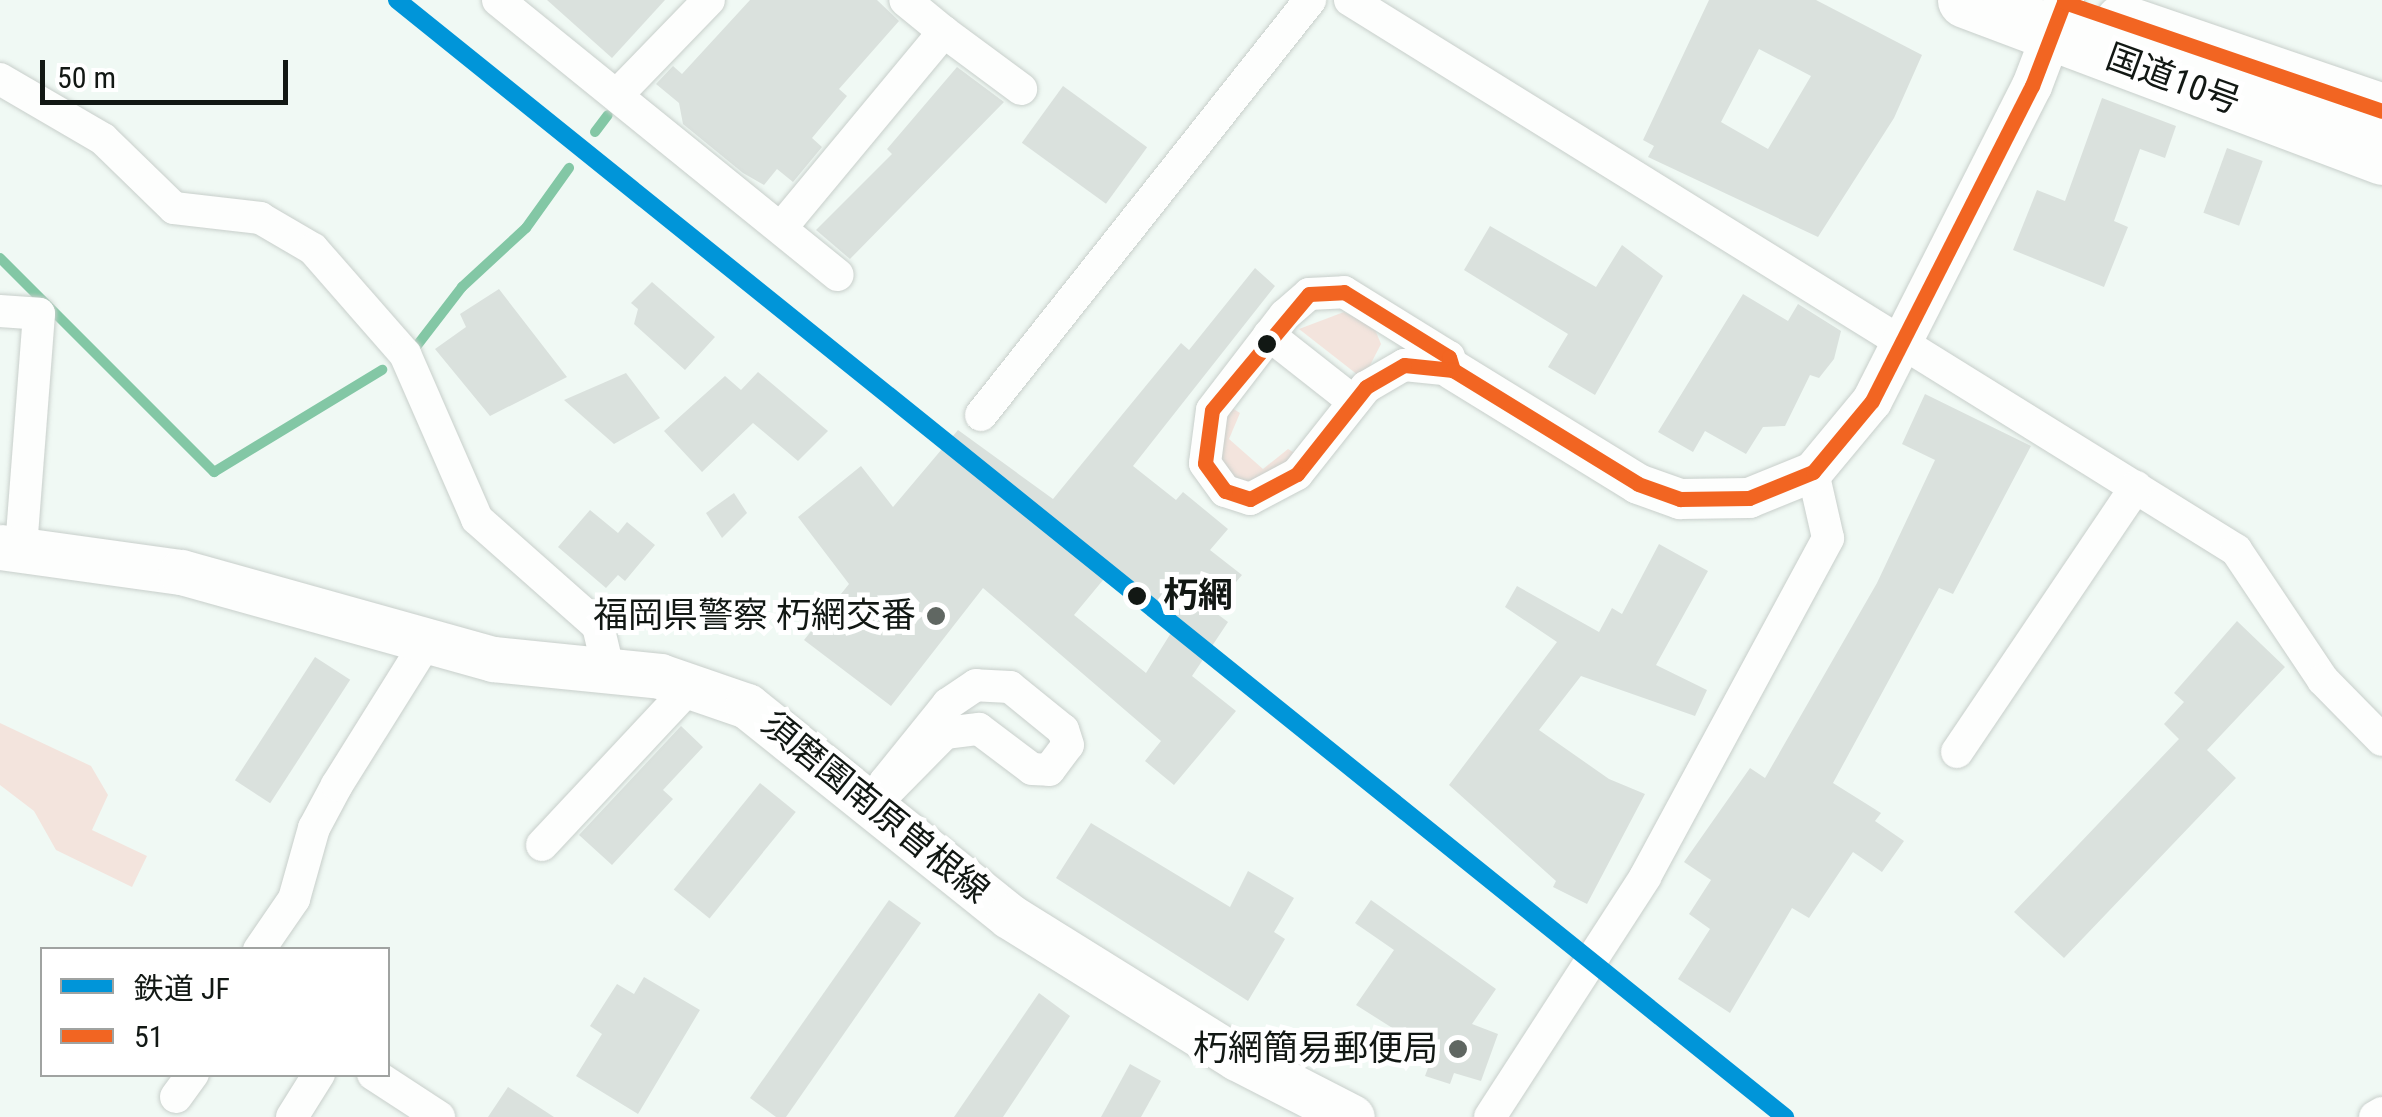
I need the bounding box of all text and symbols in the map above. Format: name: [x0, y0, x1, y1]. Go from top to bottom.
street label: 国道10号: [2100, 36, 2246, 124]
scale bar: [45, 40, 292, 102]
text: 50 m: [57, 60, 116, 95]
unlabelled marker: [1257, 334, 1277, 354]
place label: 朽網: [1163, 575, 1233, 617]
marker: 朽網: [1120, 579, 1154, 613]
place label: 福岡県警察 朽網交番: [593, 595, 916, 637]
marker: 福岡県警察 朽網交番: [925, 605, 947, 627]
street label: 須磨園南原曽根線: [753, 704, 997, 912]
legend: [40, 947, 390, 1077]
text: 鉄道 JF: [134, 971, 230, 1006]
text: 51: [134, 1019, 164, 1054]
place label: 朽網簡易郵便局: [1193, 1028, 1438, 1070]
marker: 朽網簡易郵便局: [1447, 1038, 1469, 1060]

